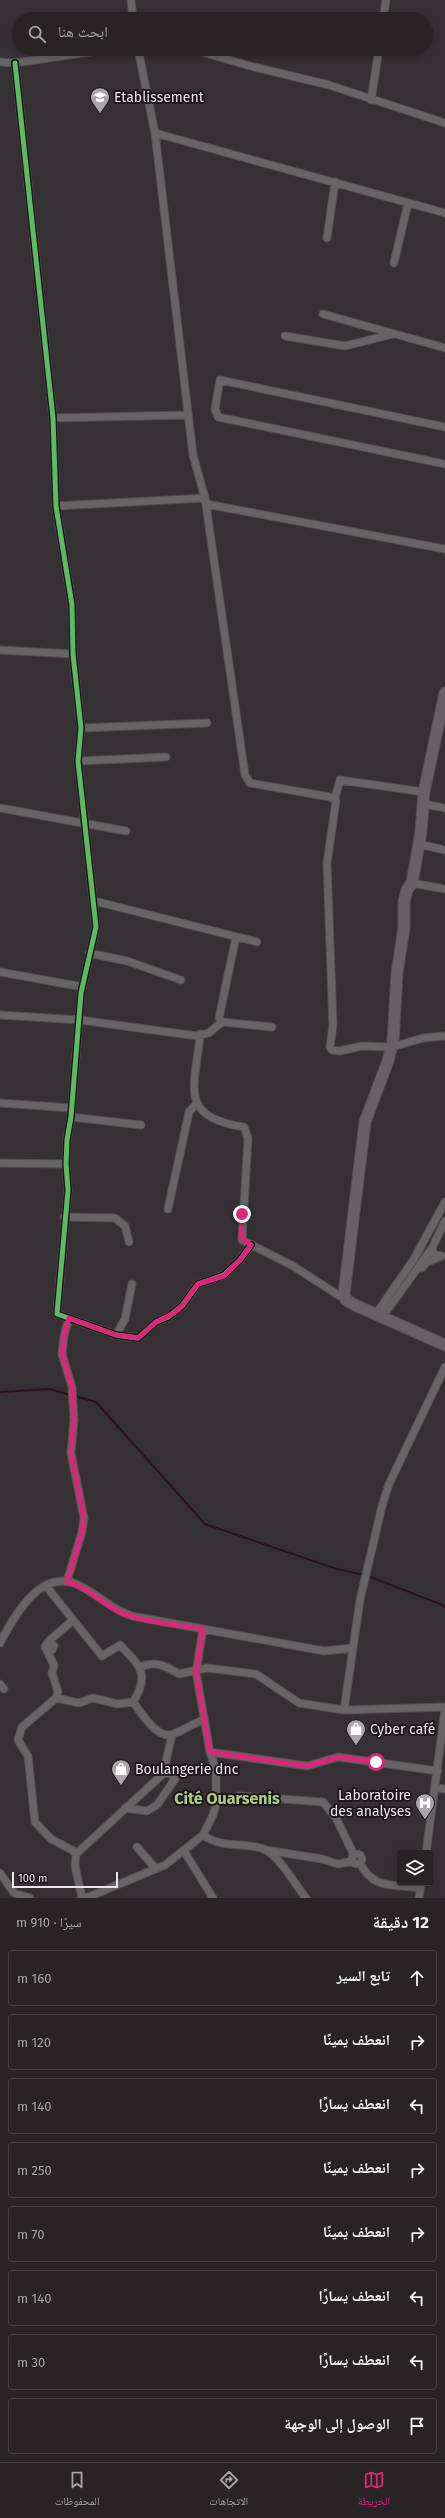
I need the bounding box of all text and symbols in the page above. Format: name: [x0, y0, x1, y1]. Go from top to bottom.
search box: [12, 12, 433, 56]
icon: search: [26, 23, 48, 45]
text: ابحث هنا: [58, 23, 108, 41]
school or university icon: Etablissement: [89, 86, 111, 114]
place label: Etablissement: [114, 89, 205, 106]
route end: [233, 1205, 251, 1223]
shop icon: Cyber café: [345, 1718, 367, 1746]
place label: Cyber café: [370, 1721, 435, 1738]
route start: [367, 1753, 385, 1771]
shop icon: Boulangerie dnc: [110, 1758, 132, 1786]
place label: Boulangerie dnc: [135, 1761, 239, 1778]
place label: Laboratoire des analyses: [330, 1787, 411, 1820]
district label: Cité Ouarsenis: [174, 1789, 280, 1808]
hospital icon: Laboratoire des analyses: [414, 1792, 436, 1820]
map controls: [397, 1850, 433, 1886]
button: layers: [397, 1850, 433, 1886]
scale bar: [12, 1870, 118, 1889]
text: 100 m: [18, 1872, 47, 1885]
text: 12 دقيقة: [373, 1912, 429, 1933]
text: سيرًا · 910 m: [16, 1915, 82, 1930]
text: تابع السير: [336, 1967, 390, 1985]
icon: ahead: [406, 1967, 428, 1989]
text: 160 m: [17, 1971, 51, 1986]
text: انعطف يمينًا: [323, 2031, 390, 2049]
icon: right: [406, 2031, 428, 2053]
text: 120 m: [17, 2035, 51, 2050]
text: انعطف يسارًا: [318, 2095, 390, 2113]
icon: left: [406, 2095, 428, 2117]
text: 140 m: [17, 2099, 51, 2114]
text: انعطف يمينًا: [323, 2159, 390, 2177]
icon: right: [406, 2159, 428, 2181]
text: 250 m: [17, 2163, 52, 2178]
text: انعطف يمينًا: [323, 2223, 390, 2241]
icon: right: [406, 2223, 428, 2245]
text: 70 m: [17, 2227, 44, 2242]
text: انعطف يسارًا: [318, 2287, 390, 2305]
icon: left: [406, 2287, 428, 2309]
text: 140 m: [17, 2291, 51, 2306]
text: انعطف يسارًا: [318, 2351, 390, 2369]
icon: left: [406, 2351, 428, 2373]
text: 30 m: [17, 2355, 45, 2370]
text: الوصول إلى الوجهة: [284, 2415, 390, 2433]
icon: arrive: [406, 2415, 428, 2437]
tab: المحفوظات: [55, 2469, 100, 2512]
tab: الاتجاهات: [209, 2469, 248, 2512]
tab: الخريطة: [358, 2469, 390, 2512]

